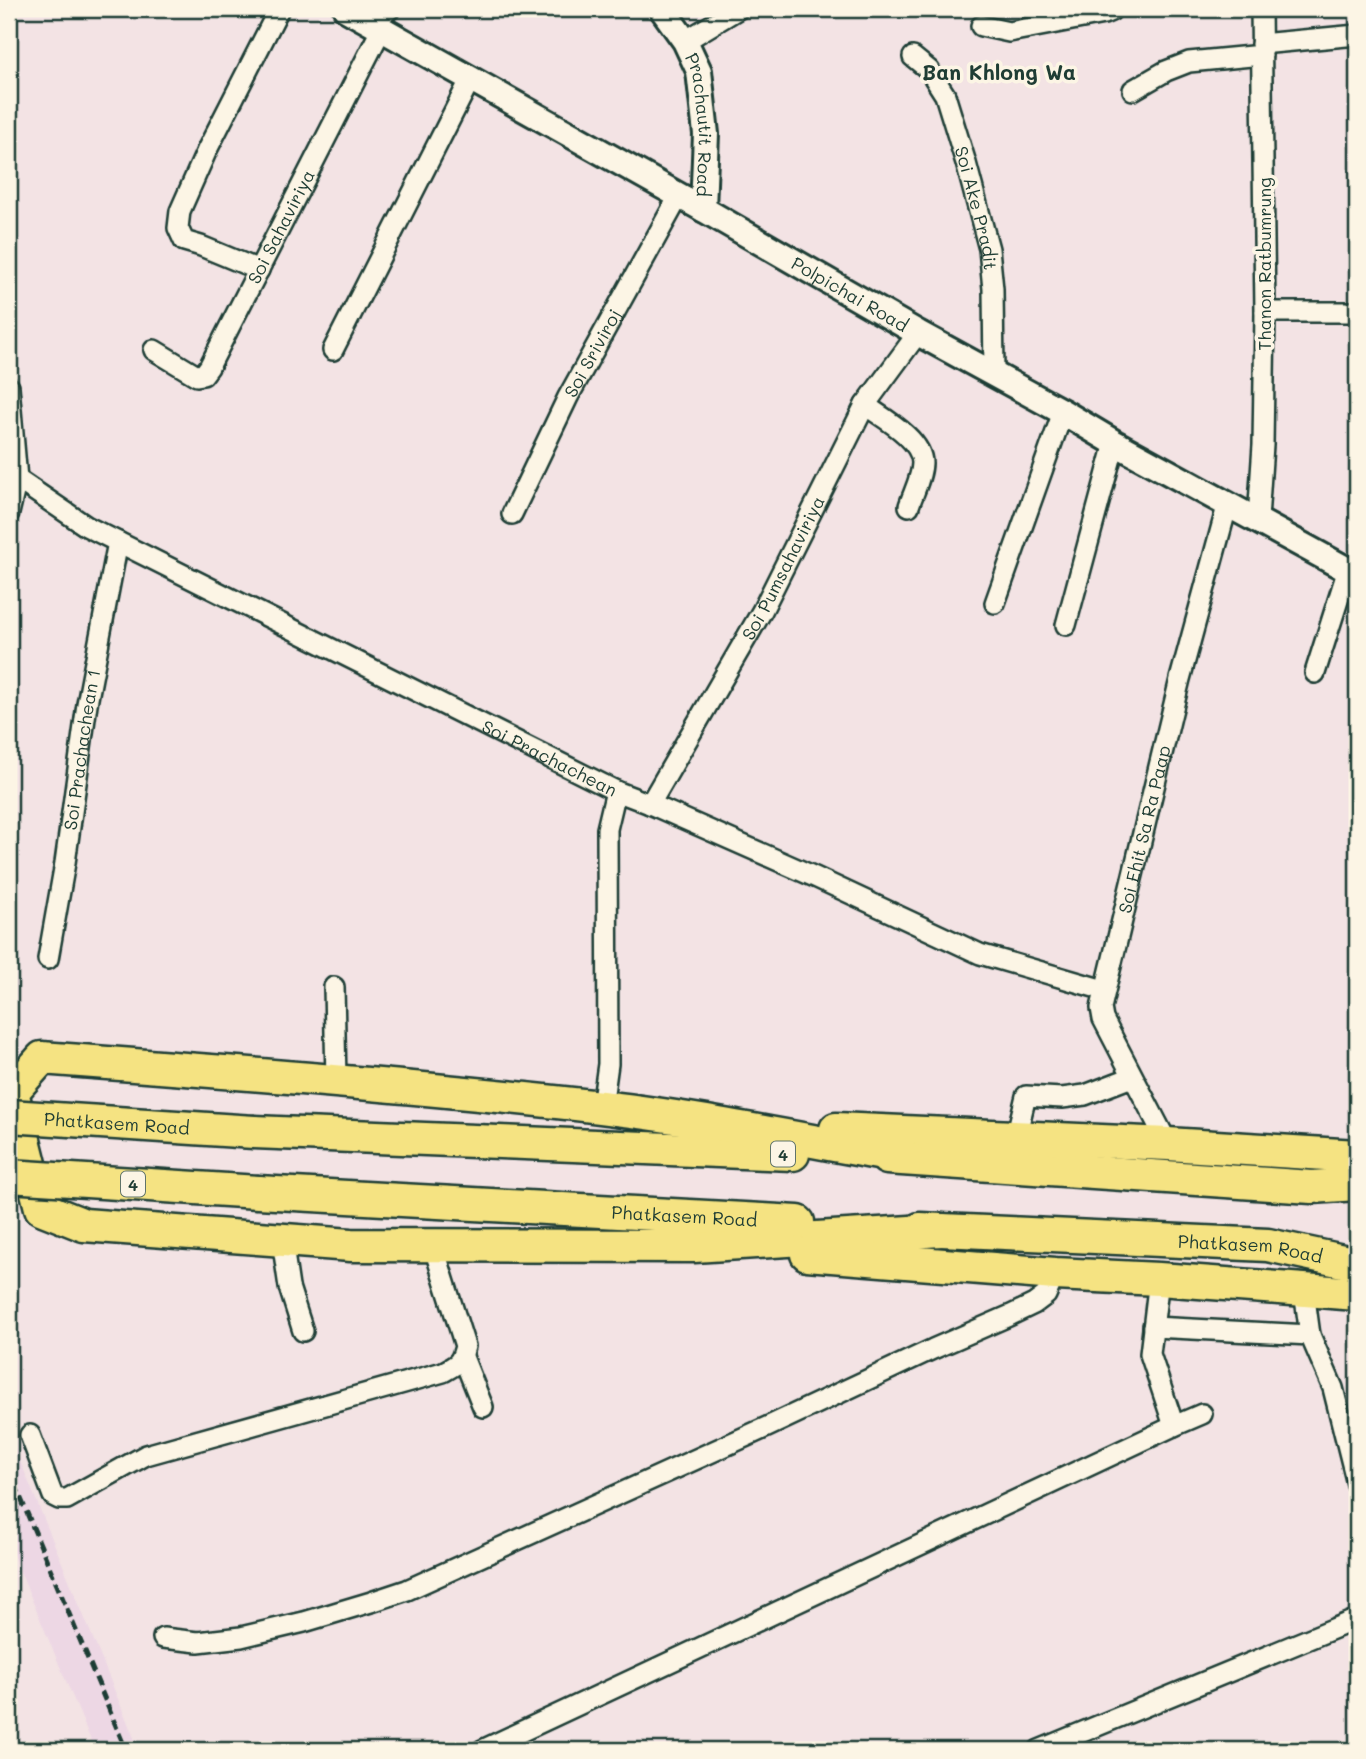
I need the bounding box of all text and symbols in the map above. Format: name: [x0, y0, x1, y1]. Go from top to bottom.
street label: Prachautit Road: [680, 49, 718, 197]
district label: Ban Khlong Wa: [922, 58, 1076, 85]
street label: Soi Ake Pradit: [950, 143, 1003, 271]
street label: Soi Sahaviriya: [242, 165, 320, 288]
street label: Thanon Ratbumrung: [1252, 177, 1276, 351]
street label: Polpichai Road: [787, 251, 913, 337]
street label: Soi Sriviroj: [558, 304, 626, 402]
street label: Soi Pumsahaviriya: [736, 492, 830, 644]
street label: Soi Prachachean 1: [58, 667, 105, 832]
street label: Soi Prachachean: [478, 714, 622, 802]
street label: Soi Ehit Sa Ra Paap: [1112, 743, 1176, 916]
street label: Phatkasem Road: [43, 1106, 190, 1140]
road number: 4: [771, 1142, 795, 1166]
road number: 4: [121, 1172, 145, 1196]
street label: Phatkasem Road: [611, 1200, 758, 1232]
street label: Phatkasem Road: [1177, 1229, 1325, 1268]

